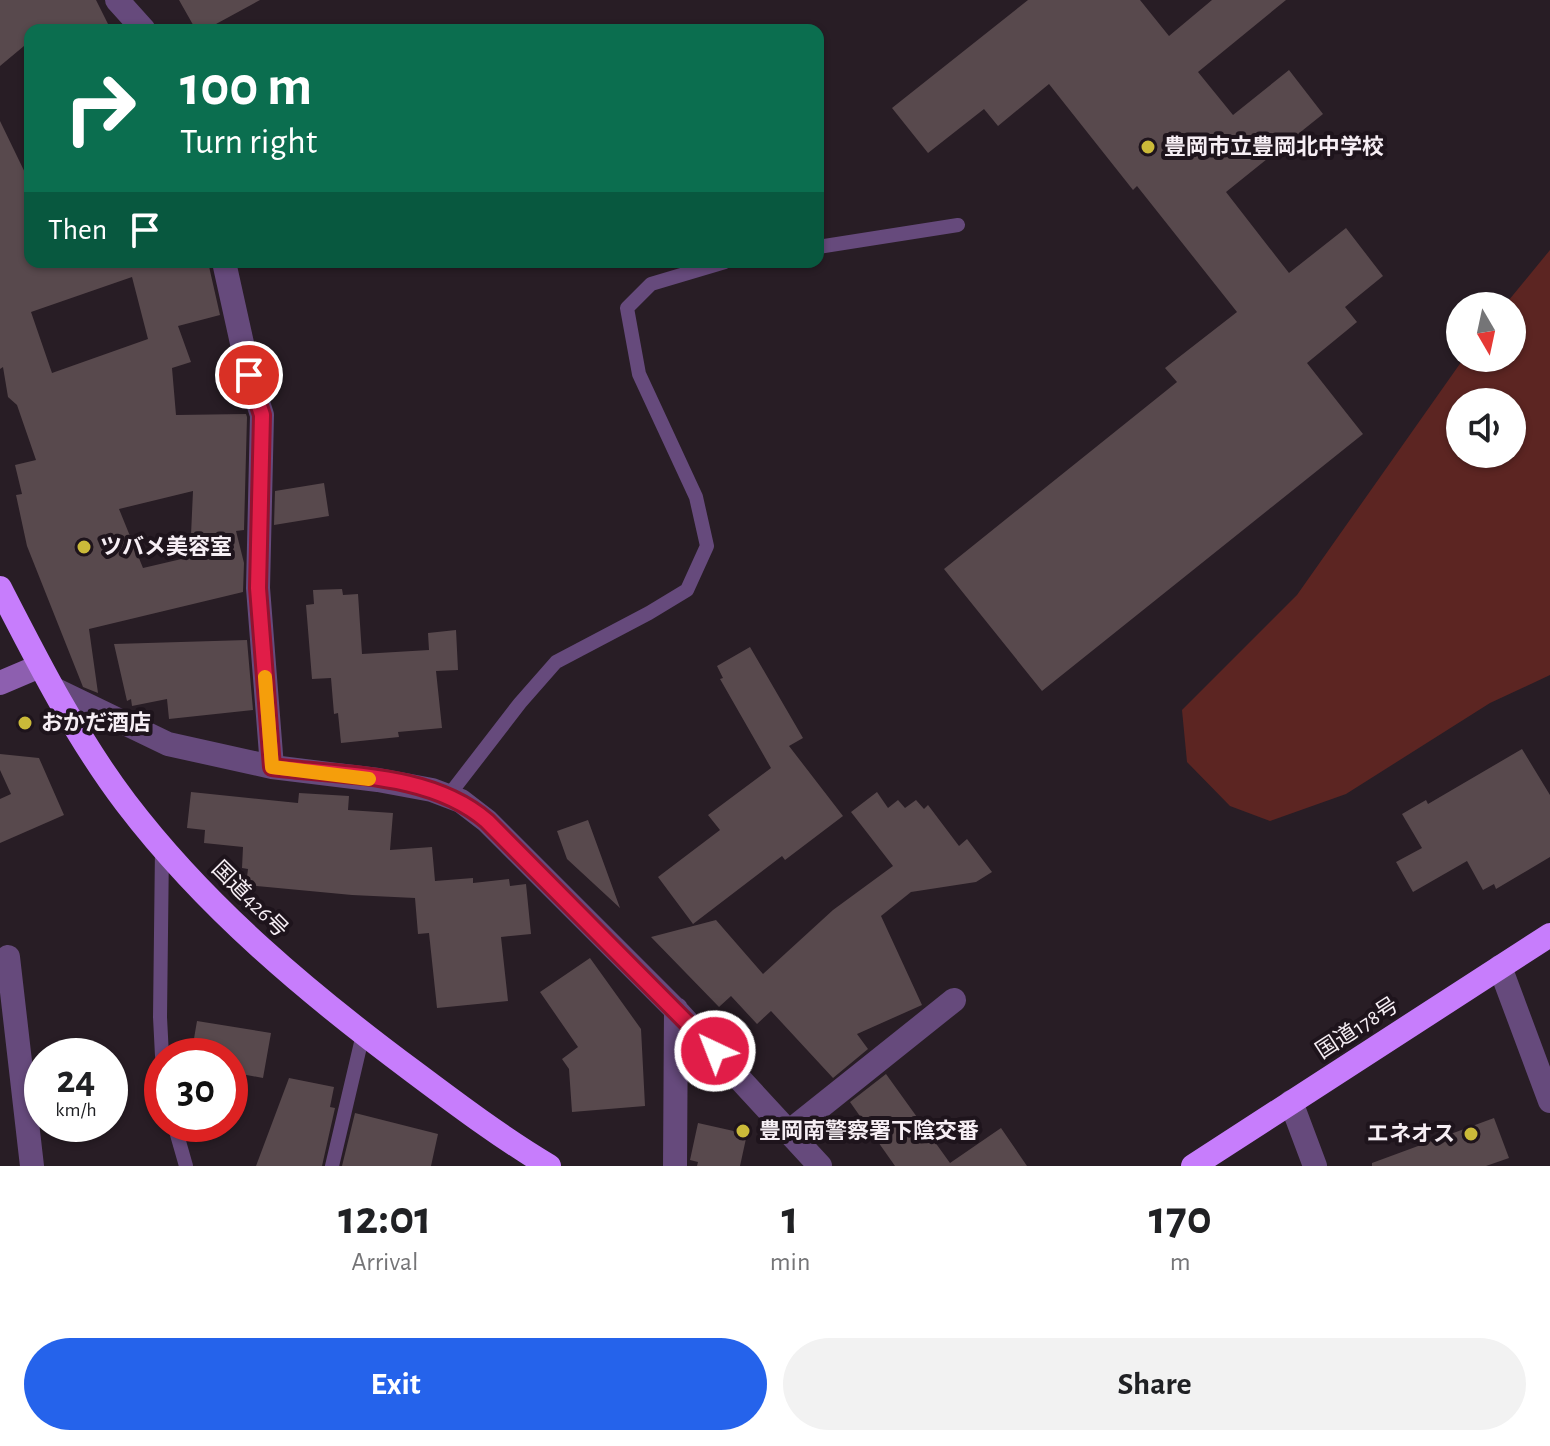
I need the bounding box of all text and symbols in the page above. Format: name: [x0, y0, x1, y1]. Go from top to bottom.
icon: right: [48, 56, 152, 160]
text: 100 m: [180, 59, 312, 115]
text: Turn right: [180, 124, 317, 160]
place label: 豊岡市立豊岡北中学校: [1164, 135, 1384, 158]
marker: 豊岡市立豊岡北中学校: [1139, 138, 1157, 156]
icon: arrive: [123, 208, 167, 252]
text: Then: [48, 215, 107, 245]
north arrow: [1446, 292, 1526, 372]
map controls: [1446, 292, 1526, 468]
pin: [215, 341, 283, 409]
icon: arrive: [227, 353, 271, 397]
button: sound: [1446, 388, 1526, 468]
place label: ツバメ美容室: [100, 535, 232, 558]
marker: ツバメ美容室: [75, 538, 93, 556]
place label: おかだ酒店: [41, 711, 151, 734]
marker: おかだ酒店: [16, 714, 34, 732]
street label: 国道426号: [208, 856, 293, 941]
street label: 国道178号: [1311, 993, 1402, 1063]
position arrow: [673, 1009, 757, 1093]
speed limit sign: 30: [144, 1038, 248, 1142]
text: 24: [57, 1060, 95, 1100]
text: km/h: [55, 1100, 97, 1120]
place label: 豊岡南警察署下陰交番: [759, 1119, 979, 1142]
marker: 豊岡南警察署下陰交番: [734, 1122, 752, 1140]
place label: エネオス: [1367, 1122, 1455, 1145]
marker: エネオス: [1462, 1125, 1480, 1143]
text: 12:01: [338, 1195, 431, 1243]
text: 1: [781, 1195, 799, 1243]
text: 170: [1149, 1195, 1212, 1243]
text: Arrival: [351, 1249, 418, 1275]
text: min: [770, 1249, 810, 1275]
text: m: [1170, 1249, 1191, 1275]
button: Exit: [24, 1338, 767, 1430]
button: Share: [783, 1338, 1526, 1430]

